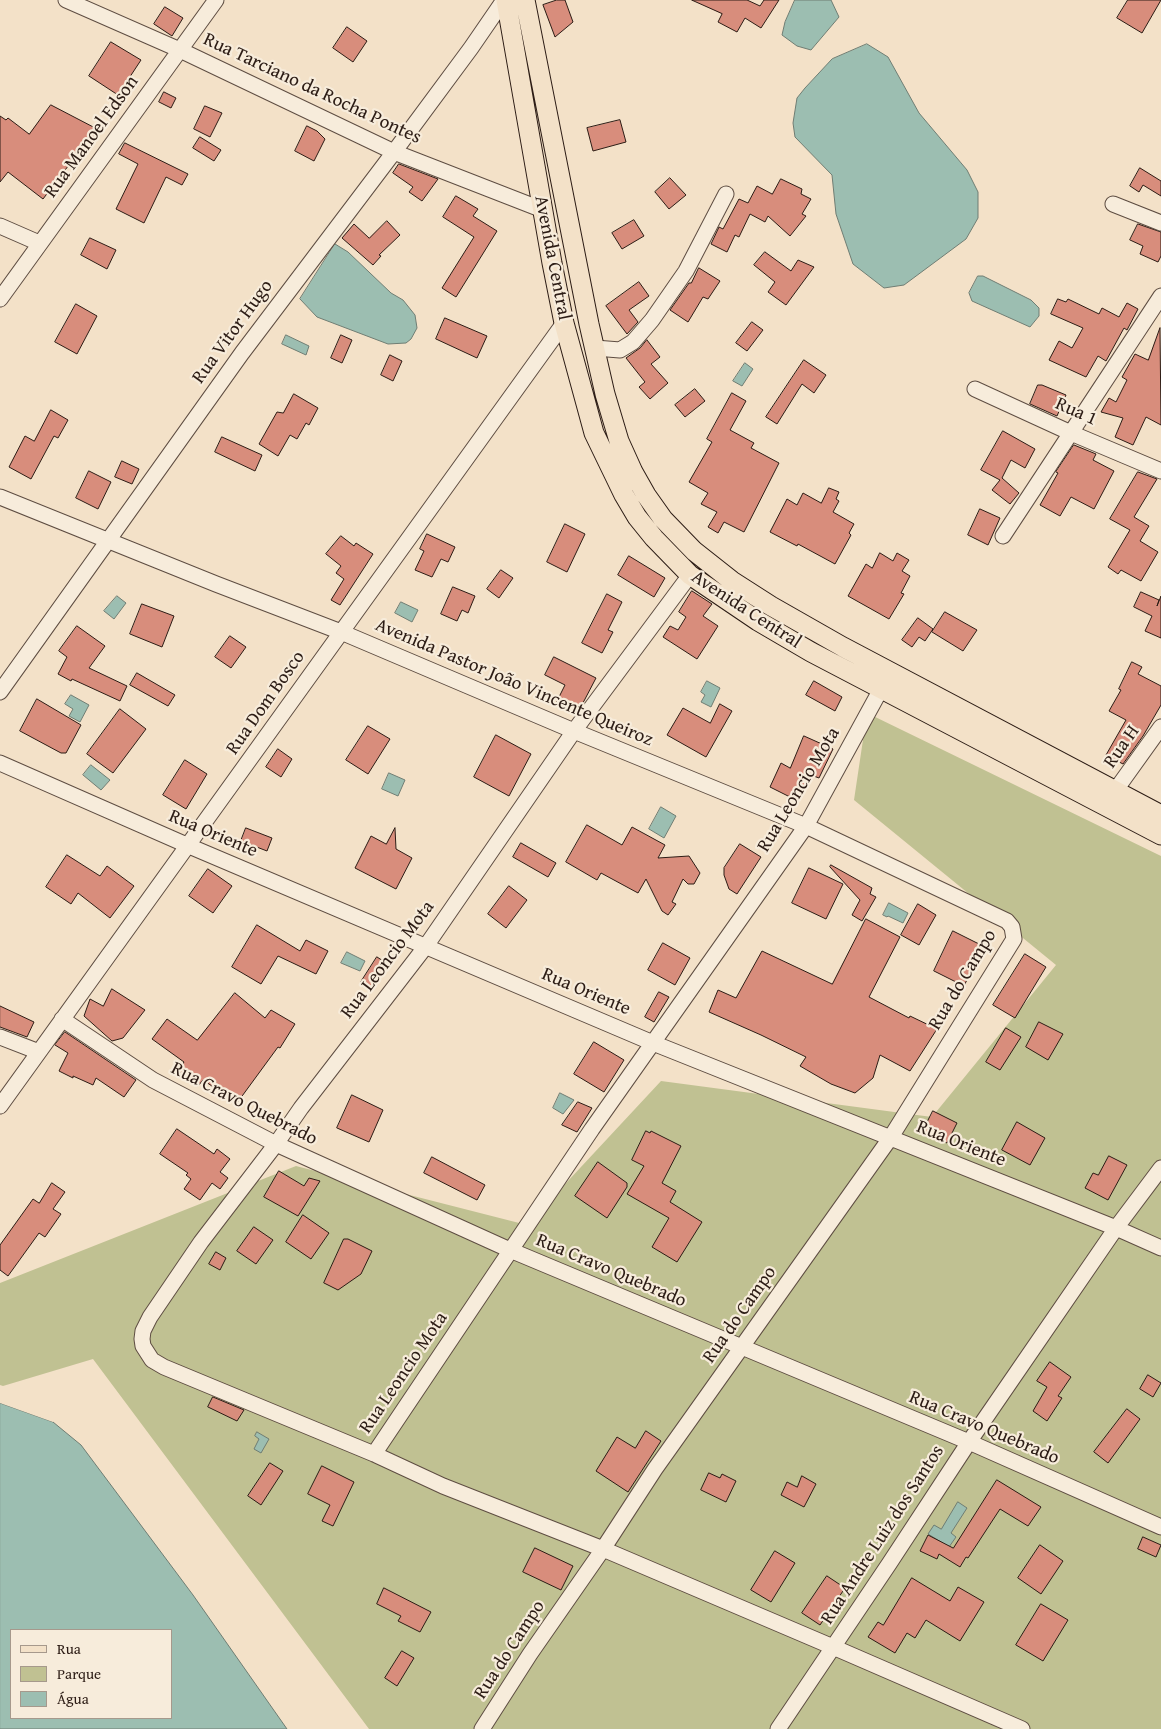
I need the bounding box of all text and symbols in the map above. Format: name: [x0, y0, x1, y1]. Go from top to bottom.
street label: Rua Tarciano da Rocha Pontes: [199, 28, 425, 150]
street label: Rua Manoel Edson: [40, 71, 144, 203]
street label: Avenida Central: [529, 194, 575, 322]
street label: Rua Vitor Hugo: [188, 276, 278, 388]
street label: Rua 1: [1051, 393, 1101, 431]
street label: Avenida Central: [687, 566, 805, 654]
street label: Avenida Pastor João Vincente Queiroz: [372, 614, 656, 752]
street label: Rua Dom Bosco: [222, 647, 310, 759]
street label: Rua H: [1099, 721, 1145, 773]
street label: Rua Leoncio Mota: [753, 723, 845, 857]
street label: Rua Oriente: [165, 805, 261, 863]
street label: Rua Leoncio Mota: [336, 897, 440, 1023]
street label: Rua do Campo: [924, 926, 1002, 1034]
street label: Rua Oriente: [538, 963, 634, 1021]
street label: Rua Cravo Quebrado: [167, 1057, 321, 1151]
street label: Rua Oriente: [913, 1116, 1009, 1172]
street label: Rua Cravo Quebrado: [532, 1229, 690, 1313]
street label: Rua do Campo: [698, 1262, 782, 1368]
street label: Rua Leoncio Mota: [355, 1308, 453, 1438]
street label: Rua Cravo Quebrado: [905, 1386, 1063, 1470]
street label: Rua Andre Luiz dos Santos: [816, 1441, 950, 1629]
street label: Rua do Campo: [470, 1596, 550, 1704]
legend: [10, 1629, 172, 1719]
text: Rua: [57, 1638, 81, 1659]
text: Parque: [57, 1663, 101, 1684]
text: Água: [57, 1688, 89, 1709]

